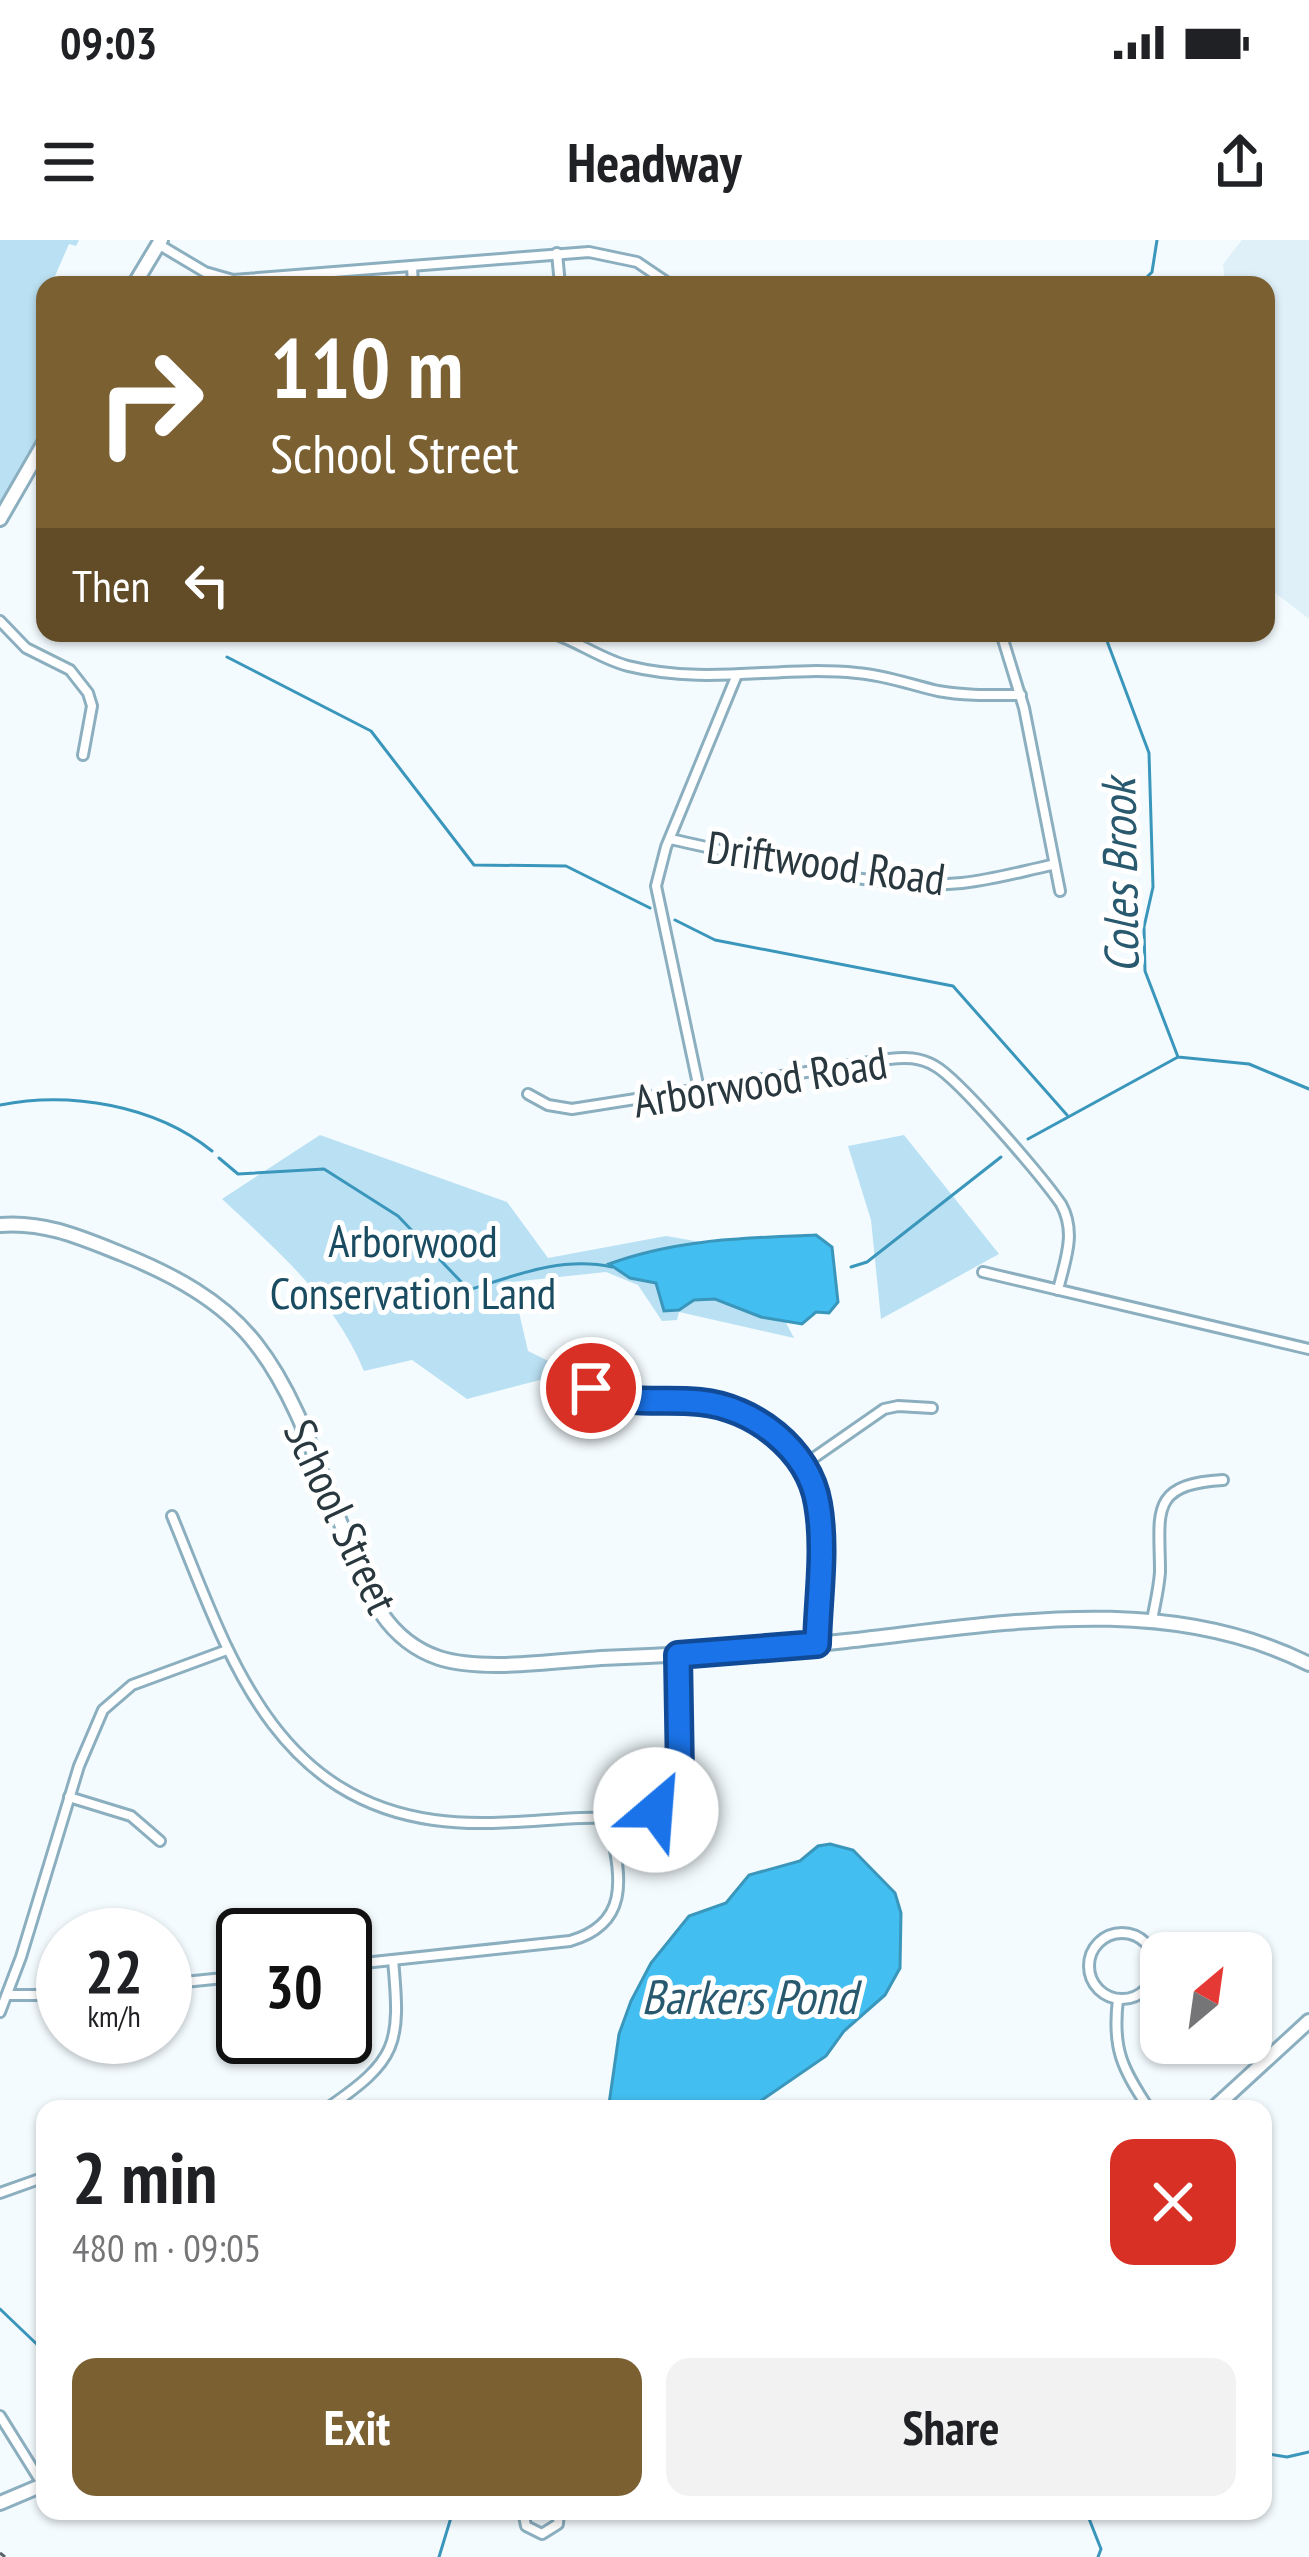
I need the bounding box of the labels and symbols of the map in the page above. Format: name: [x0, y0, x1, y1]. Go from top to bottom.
water label: Coles Brook: [1086, 773, 1152, 974]
street label: Driftwood Road: [703, 817, 949, 907]
street label: Arborwood Road: [629, 1032, 891, 1130]
park label: Arborwood Conservation Land: [270, 1211, 556, 1321]
pin: [540, 1337, 642, 1439]
street label: School Street: [272, 1410, 412, 1623]
position arrow: [593, 1747, 719, 1873]
speed limit sign: 30: [216, 1908, 372, 2064]
north arrow: [1140, 1932, 1272, 2064]
water label: Barkers Pond: [641, 1965, 863, 2027]

